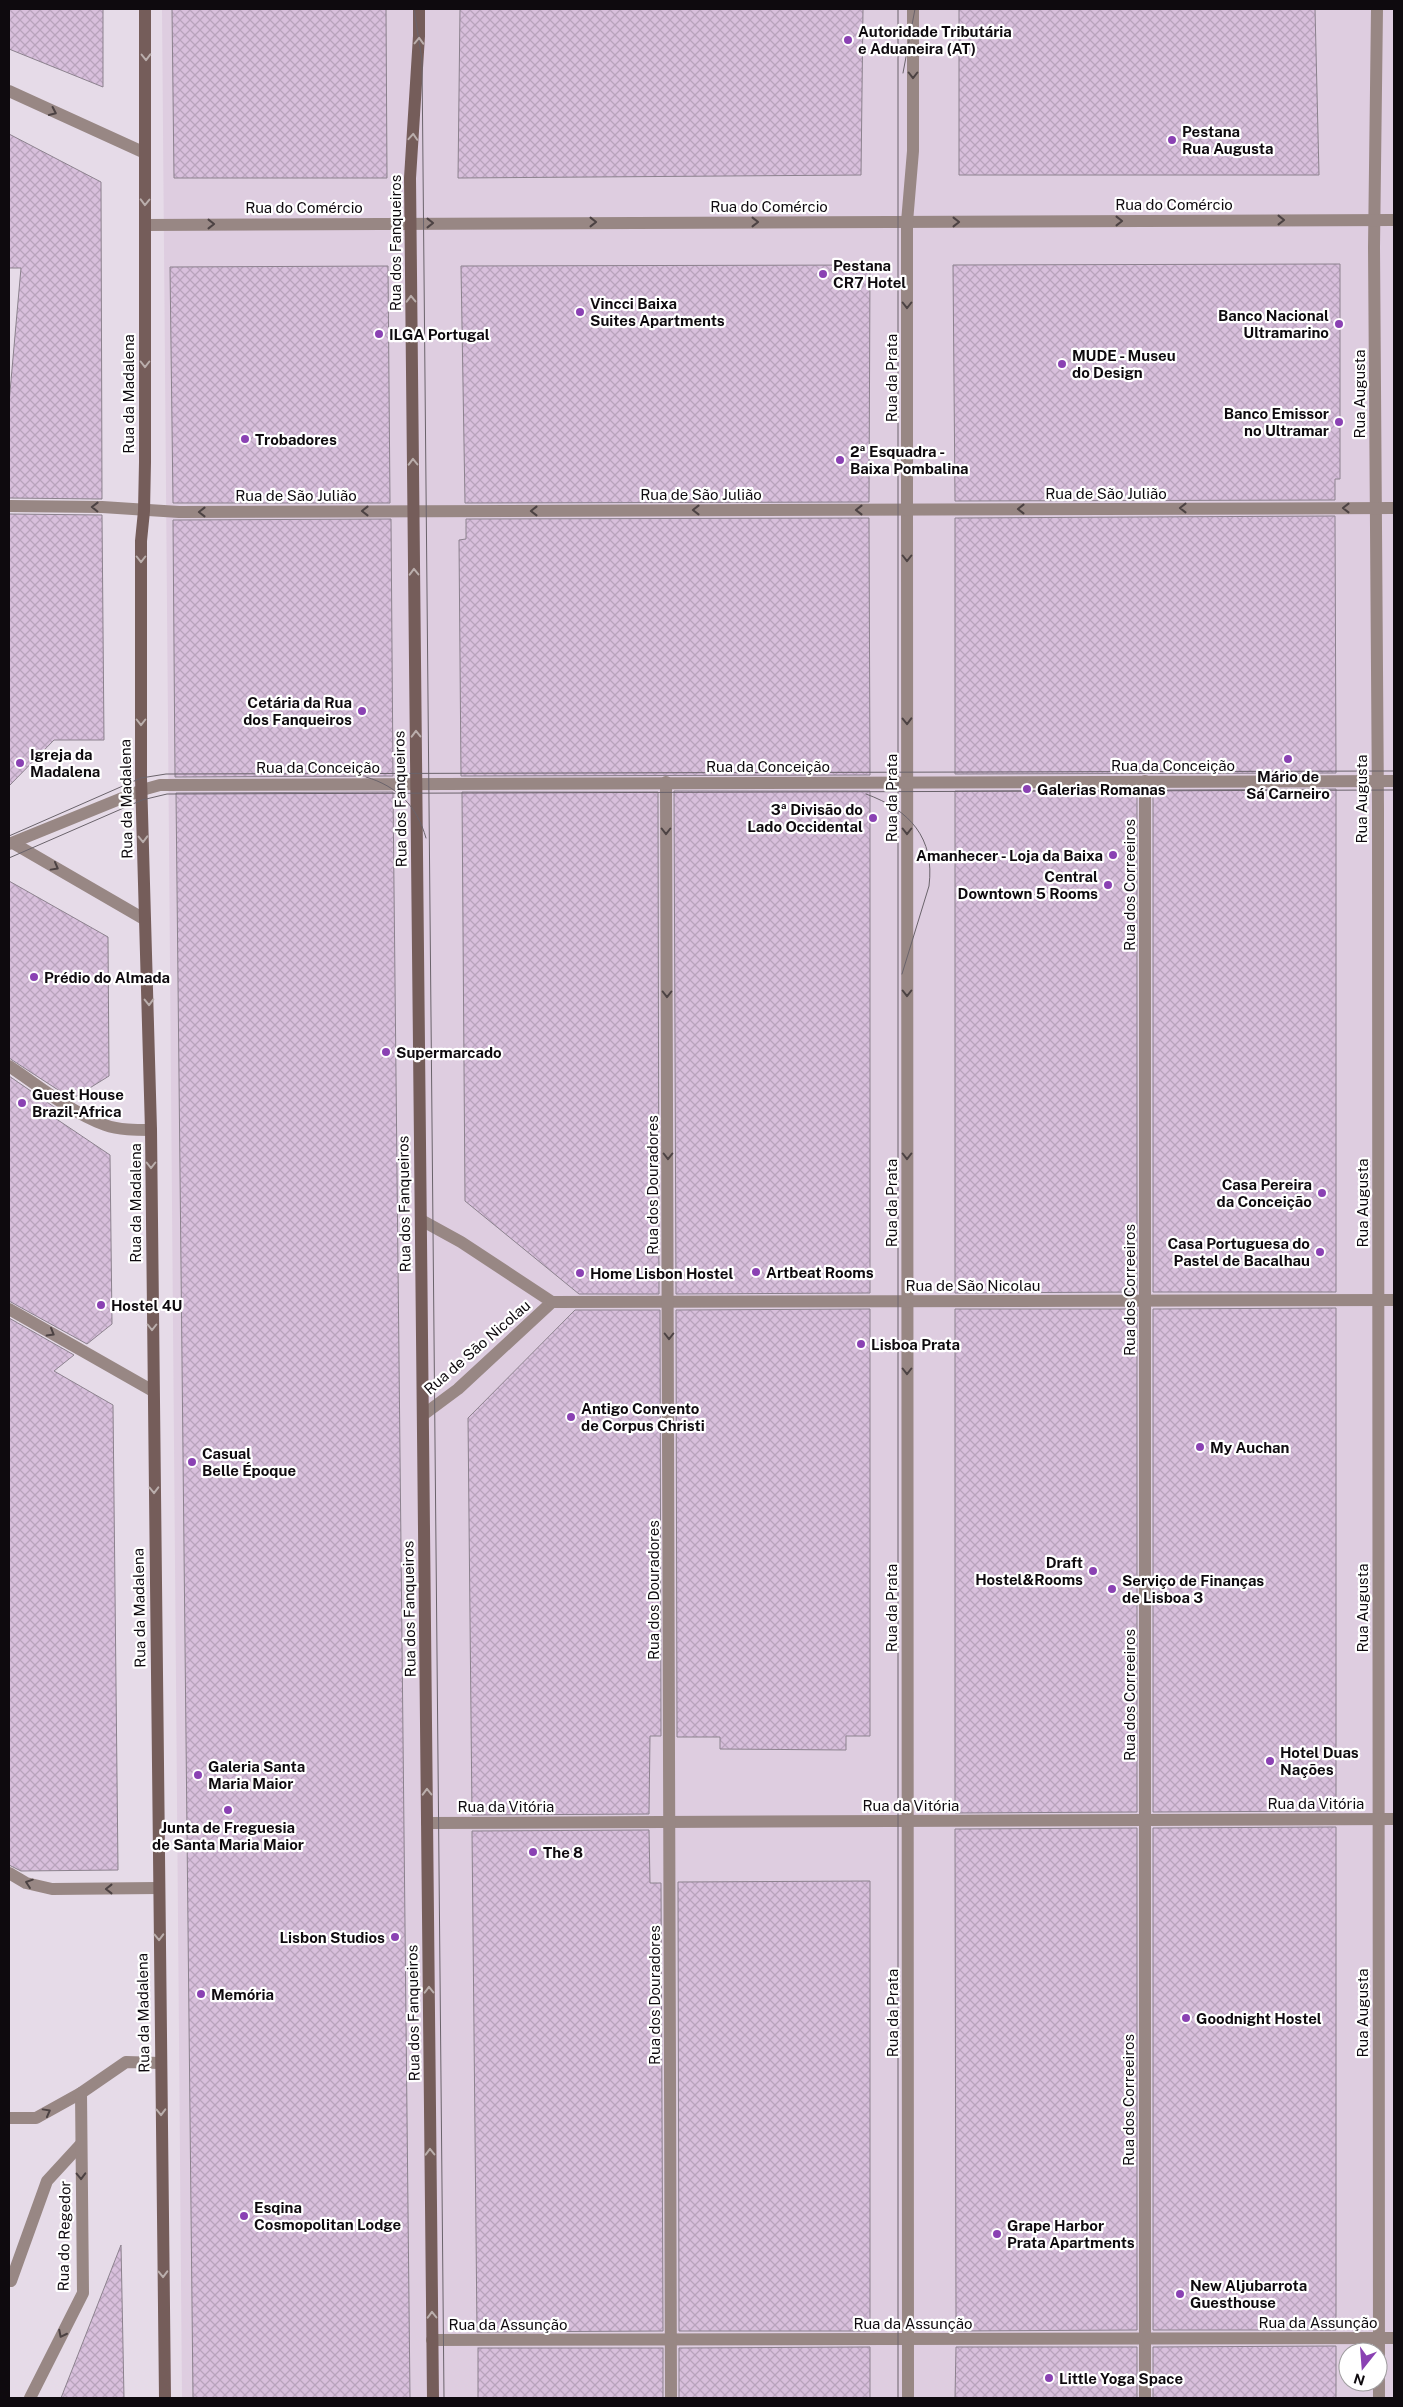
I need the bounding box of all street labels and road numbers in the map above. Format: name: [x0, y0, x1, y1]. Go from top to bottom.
street label: Rua dos Fanqueiros: [387, 175, 404, 311]
street label: Rua do Comércio: [1115, 196, 1233, 213]
street label: Rua do Comércio: [710, 198, 828, 215]
street label: Rua do Comércio: [245, 199, 363, 216]
street label: Rua da Madalena: [120, 334, 137, 454]
street label: Rua da Prata: [883, 334, 900, 422]
street label: Rua Augusta: [1351, 349, 1368, 439]
street label: Rua de São Julião: [1045, 485, 1167, 502]
street label: Rua de São Julião: [640, 486, 762, 503]
street label: Rua de São Julião: [235, 487, 357, 504]
street label: Rua dos Fanqueiros: [390, 731, 410, 867]
street label: Rua da Madalena: [116, 739, 136, 859]
street label: Rua da Prata: [883, 754, 900, 842]
street label: Rua Augusta: [1353, 754, 1370, 844]
street label: Rua da Conceição: [1111, 757, 1235, 774]
street label: Rua da Conceição: [706, 758, 830, 775]
street label: Rua da Conceição: [256, 759, 380, 776]
street label: Rua dos Correeiros: [1121, 819, 1138, 951]
street label: Rua dos Douradores: [644, 1115, 661, 1255]
street label: Rua dos Fanqueiros: [394, 1136, 414, 1272]
street label: Rua da Madalena: [127, 1143, 144, 1263]
street label: Rua Augusta: [1354, 1158, 1371, 1248]
street label: Rua da Prata: [883, 1159, 900, 1247]
street label: Rua dos Correeiros: [1121, 1224, 1138, 1356]
street label: Rua de São Nicolau: [906, 1277, 1040, 1294]
street label: Rua de São Nicolau: [421, 1296, 533, 1398]
street label: Rua dos Douradores: [645, 1520, 662, 1660]
street label: Rua dos Fanqueiros: [399, 1541, 419, 1677]
street label: Rua da Madalena: [129, 1548, 149, 1668]
street label: Rua Augusta: [1354, 1563, 1371, 1653]
street label: Rua da Prata: [883, 1564, 900, 1652]
street label: Rua dos Correeiros: [1121, 1629, 1138, 1761]
street label: Rua da Vitória: [1268, 1795, 1364, 1812]
street label: Rua da Vitória: [863, 1797, 959, 1814]
street label: Rua da Vitória: [458, 1798, 554, 1815]
street label: Rua dos Douradores: [646, 1925, 663, 2065]
street label: Rua dos Fanqueiros: [403, 1945, 423, 2081]
street label: Rua da Madalena: [133, 1953, 153, 2073]
street label: Rua Augusta: [1354, 1968, 1371, 2058]
street label: Rua da Prata: [884, 1969, 901, 2057]
street label: Rua dos Correeiros: [1120, 2034, 1137, 2166]
street label: Rua do Regedor: [55, 2180, 73, 2291]
street label: Rua da Assunção: [1258, 2314, 1378, 2331]
street label: Rua da Assunção: [853, 2315, 973, 2332]
street label: Rua da Assunção: [448, 2316, 568, 2333]

